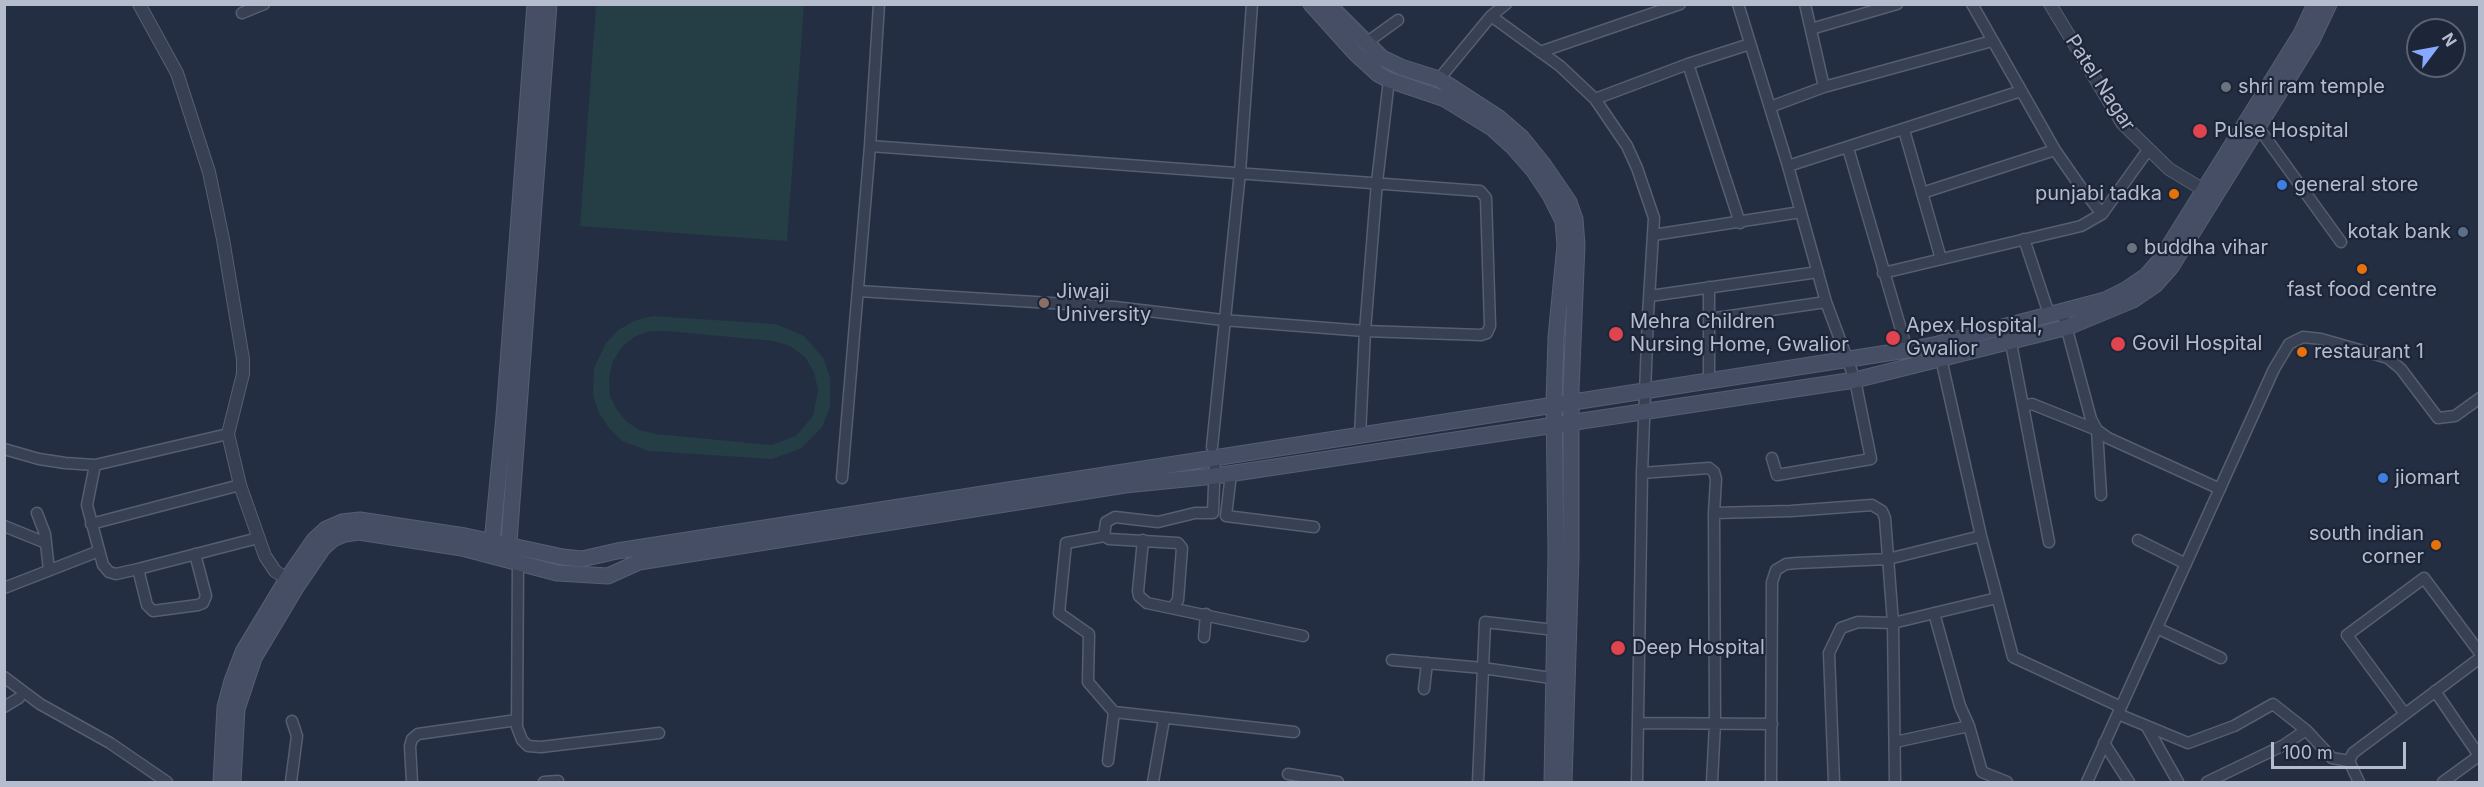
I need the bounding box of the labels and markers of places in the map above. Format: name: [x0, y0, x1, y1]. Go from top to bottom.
place label: shri ram temple: [2238, 75, 2385, 99]
marker: shri ram temple: [2219, 80, 2233, 94]
place label: Pulse Hospital: [2214, 119, 2349, 143]
marker: Pulse Hospital: [2191, 122, 2209, 140]
place label: general store: [2294, 173, 2418, 197]
marker: general store: [2275, 178, 2289, 192]
place label: punjabi tadka: [2035, 182, 2162, 206]
marker: punjabi tadka: [2167, 187, 2181, 201]
place label: kotak bank: [2348, 220, 2451, 244]
marker: kotak bank: [2456, 225, 2470, 239]
place label: buddha vihar: [2144, 236, 2268, 260]
marker: buddha vihar: [2125, 241, 2139, 255]
marker: fast food centre: [2355, 262, 2369, 276]
place label: fast food centre: [2287, 278, 2437, 302]
place label: Jiwaji University: [1056, 280, 1151, 327]
marker: Jiwaji University: [1037, 296, 1051, 310]
place label: Mehra Children Nursing Home, Gwalior: [1630, 310, 1849, 357]
place label: Apex Hospital, Gwalior: [1906, 314, 2043, 361]
marker: Mehra Children Nursing Home, Gwalior: [1607, 325, 1625, 343]
marker: Apex Hospital, Gwalior: [1884, 329, 1902, 347]
place label: Govil Hospital: [2132, 332, 2262, 356]
marker: Govil Hospital: [2109, 335, 2127, 353]
place label: restaurant 1: [2314, 340, 2424, 364]
marker: restaurant 1: [2295, 345, 2309, 359]
place label: jiomart: [2395, 466, 2460, 490]
marker: jiomart: [2376, 471, 2390, 485]
place label: south indian corner: [2309, 522, 2424, 569]
marker: south indian corner: [2429, 538, 2443, 552]
place label: Deep Hospital: [1632, 636, 1765, 660]
marker: Deep Hospital: [1609, 639, 1627, 657]

